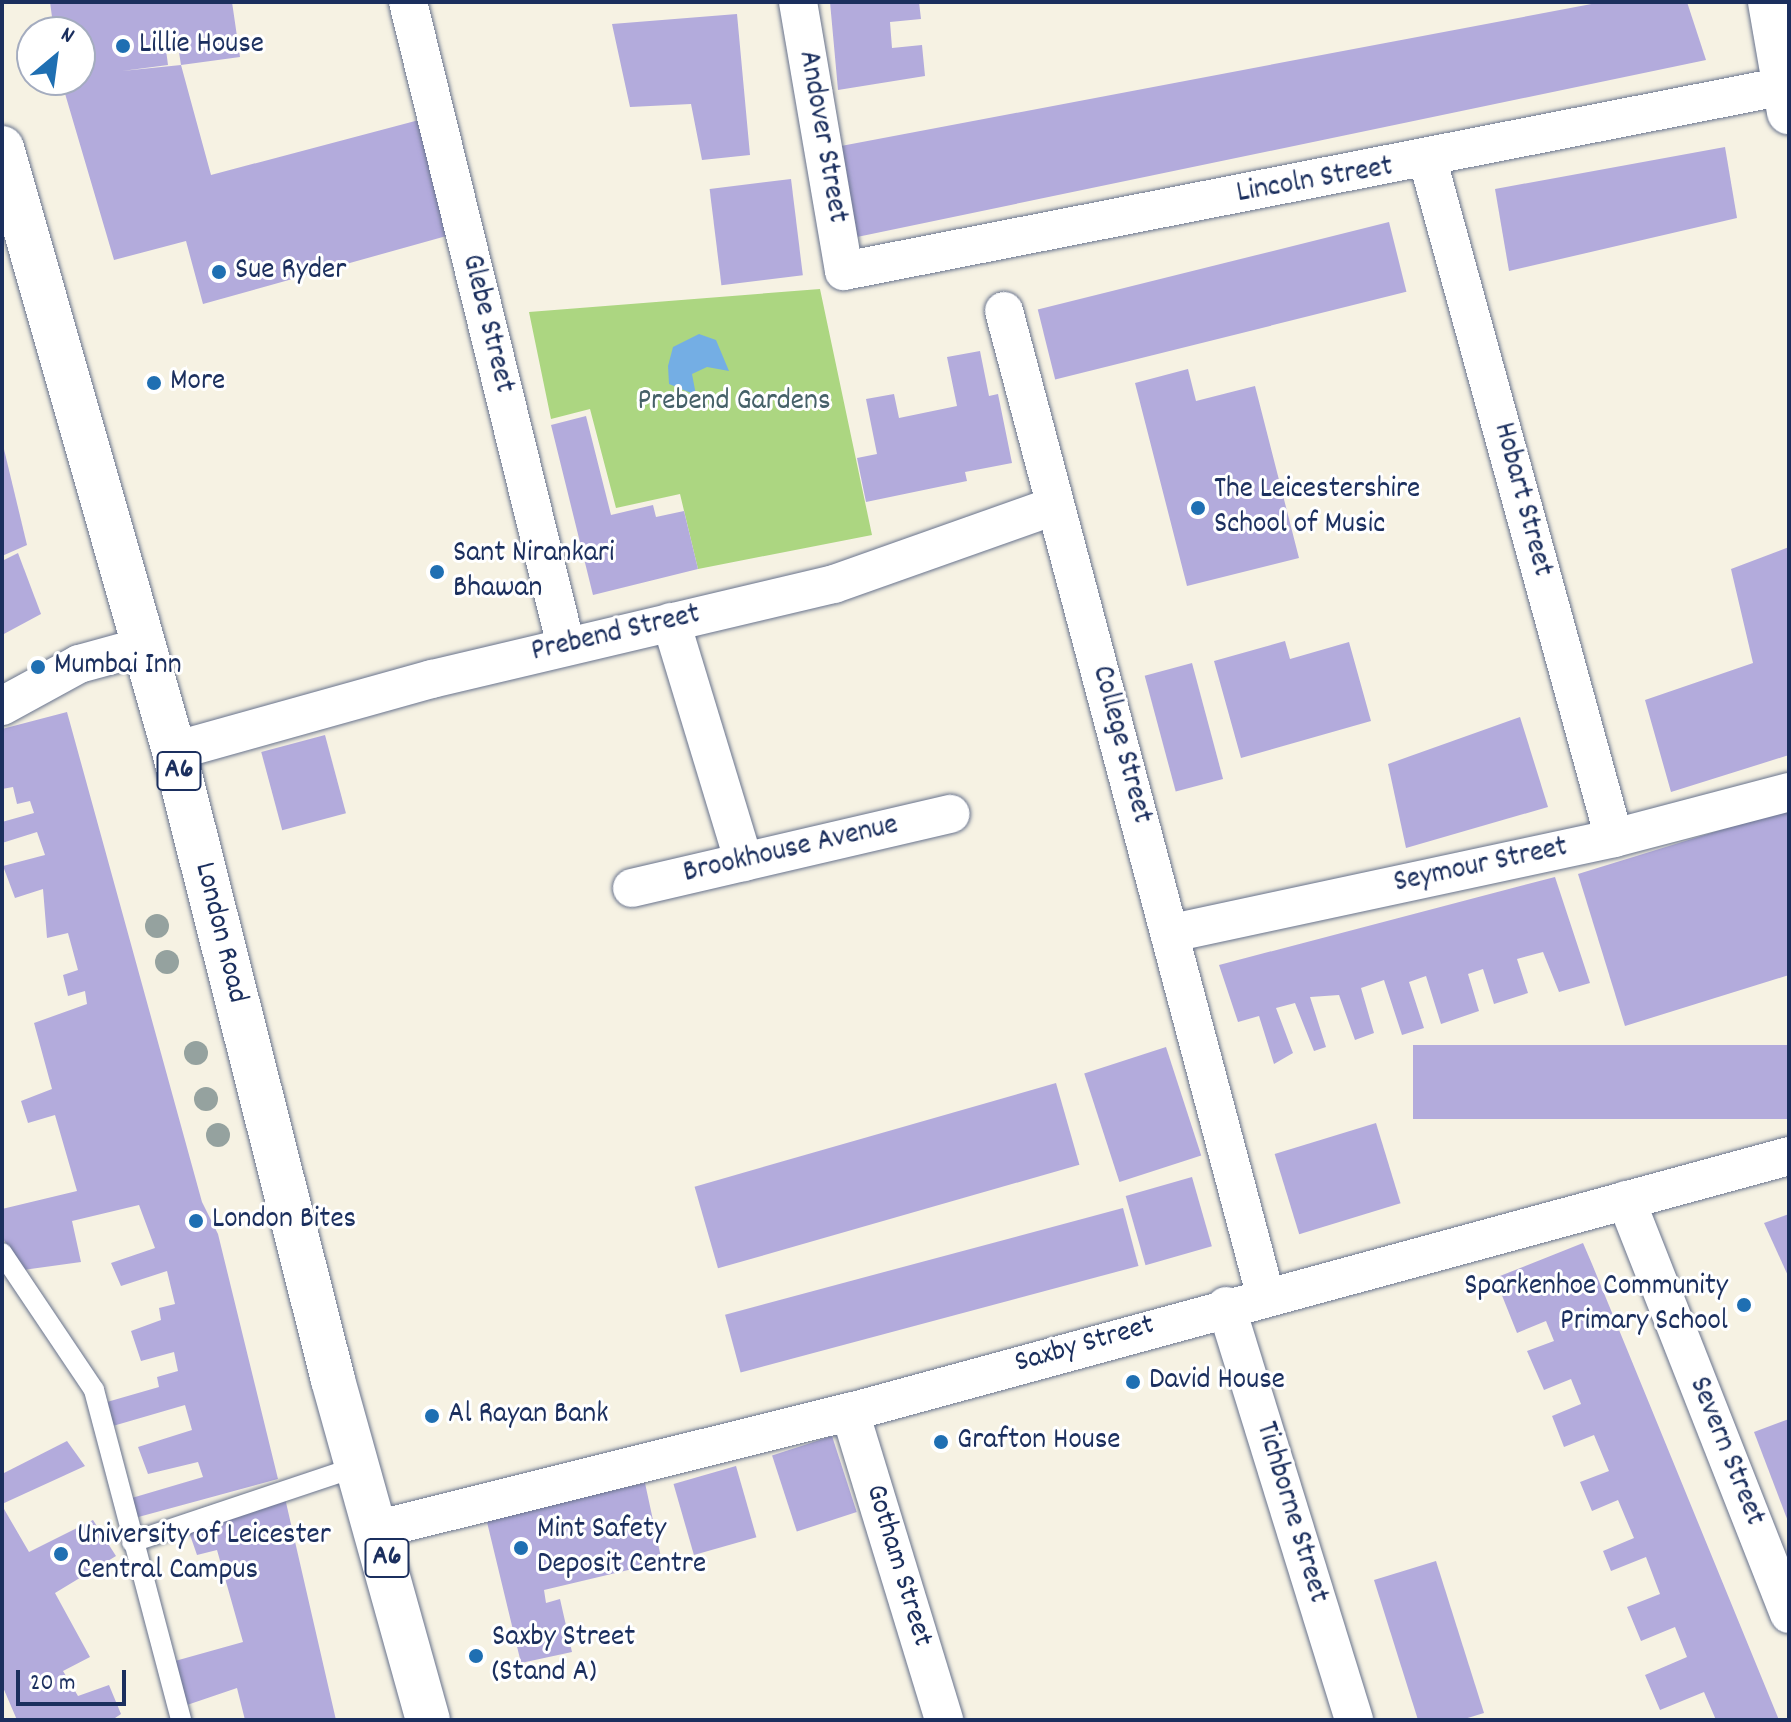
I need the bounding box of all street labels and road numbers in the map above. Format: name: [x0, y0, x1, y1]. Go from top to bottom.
street label: Andover Street: [788, 48, 854, 226]
street label: Lincoln Street: [1234, 151, 1396, 213]
street label: Glebe Street: [451, 251, 521, 397]
street label: Hobart Street: [1483, 419, 1559, 581]
street label: Prebend Street: [528, 598, 704, 672]
street label: College Street: [1082, 662, 1158, 828]
road number: A6: [155, 747, 203, 795]
street label: Brookhouse Avenue: [680, 809, 902, 893]
street label: Seymour Street: [1391, 831, 1571, 903]
street label: London Road: [184, 859, 254, 1007]
street label: Saxby Street: [1011, 1309, 1159, 1383]
street label: Severn Street: [1679, 1373, 1771, 1531]
street label: Tichborne Street: [1245, 1418, 1335, 1608]
street label: Gotham Street: [855, 1481, 939, 1651]
road number: A6: [363, 1534, 411, 1582]

